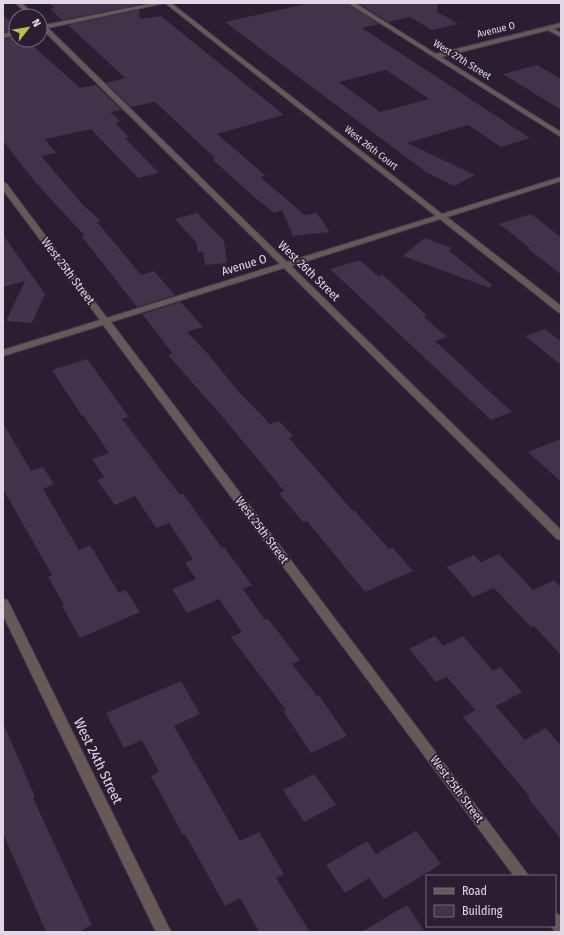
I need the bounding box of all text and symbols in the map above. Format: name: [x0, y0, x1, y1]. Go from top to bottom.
north arrow: [8, 8, 48, 48]
text: N: [29, 17, 43, 29]
street label: Avenue O: [476, 19, 516, 41]
street label: West 27th Street: [431, 37, 494, 83]
street label: West 26th Court: [342, 123, 401, 173]
street label: West 25th Street: [38, 235, 98, 307]
street label: West 26th Street: [275, 238, 343, 304]
street label: Avenue O: [220, 252, 268, 278]
street label: West 25th Street: [232, 494, 292, 566]
street label: West 24th Street: [70, 715, 126, 807]
street label: West 25th Street: [427, 753, 487, 825]
legend: [426, 875, 556, 927]
text: Road: [462, 884, 487, 898]
text: Building: [462, 904, 503, 918]

